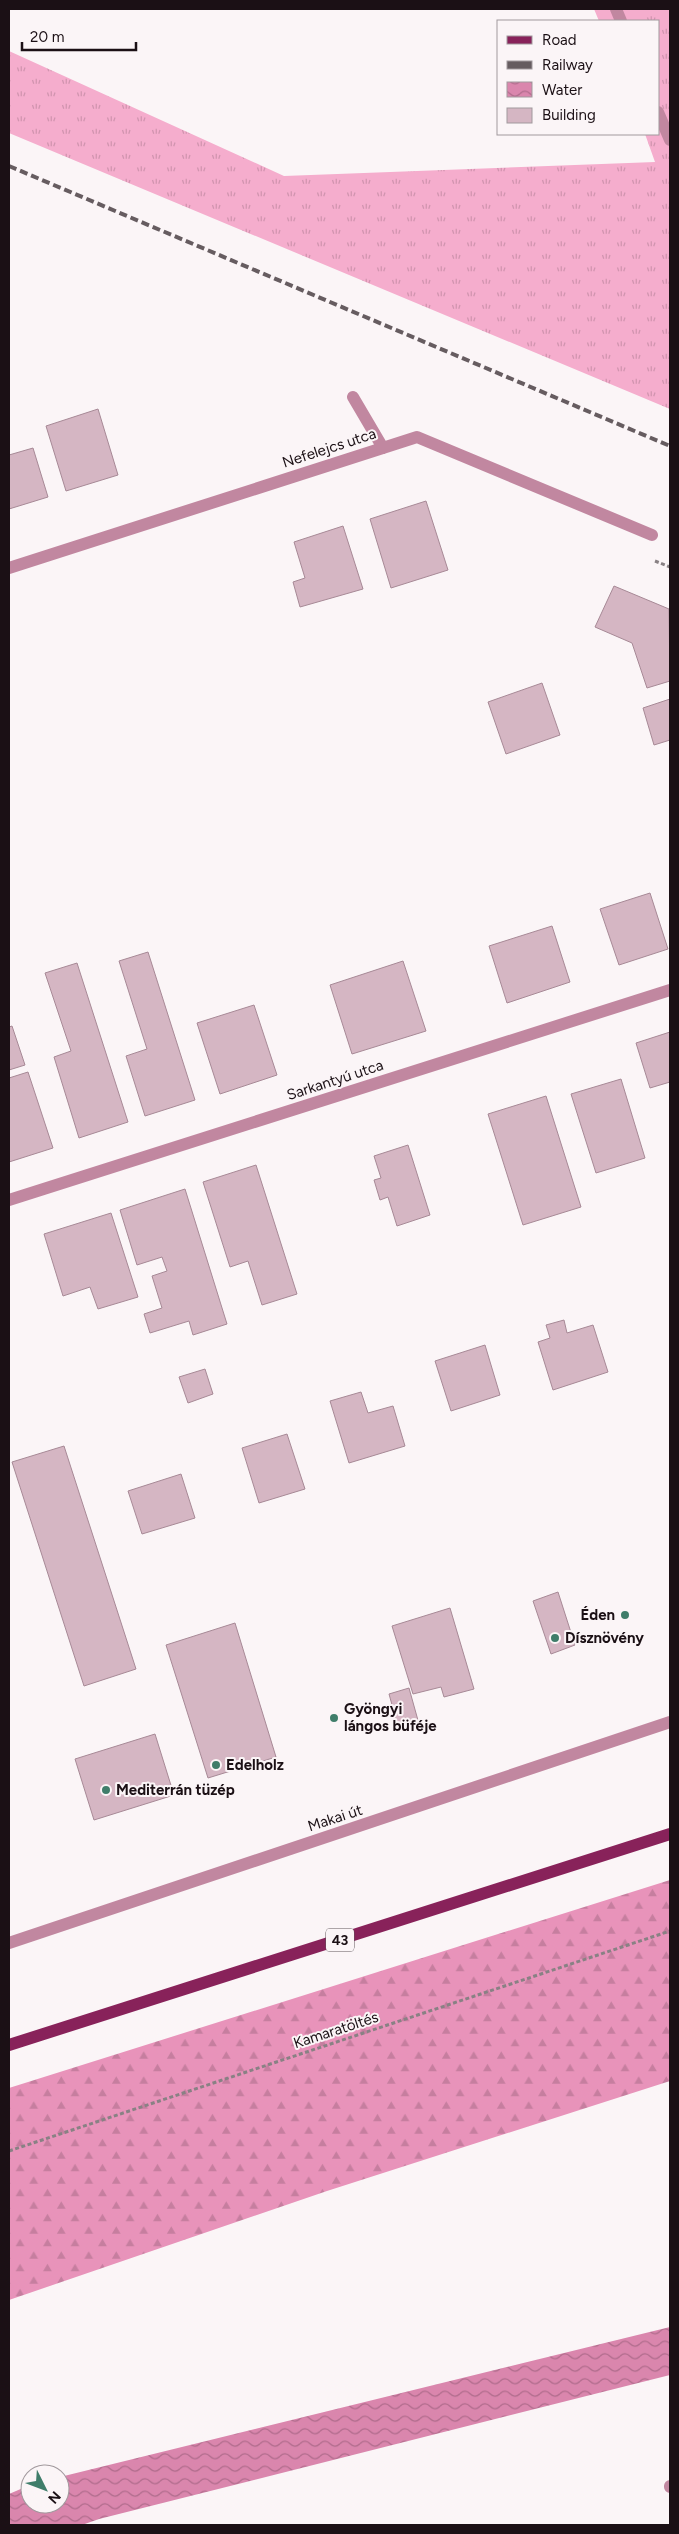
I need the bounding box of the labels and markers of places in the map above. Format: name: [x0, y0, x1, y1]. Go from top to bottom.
place label: Éden: [580, 1606, 615, 1624]
marker: Éden: [619, 1609, 631, 1621]
place label: Dísznövény: [565, 1629, 644, 1647]
marker: Dísznövény: [549, 1632, 561, 1644]
place label: Gyöngyi lángos büféje: [344, 1700, 437, 1735]
marker: Gyöngyi lángos büféje: [328, 1712, 340, 1724]
place label: Edelholz: [226, 1756, 284, 1774]
marker: Edelholz: [210, 1759, 222, 1771]
place label: Mediterrán tüzép: [116, 1781, 235, 1799]
marker: Mediterrán tüzép: [100, 1784, 112, 1796]

